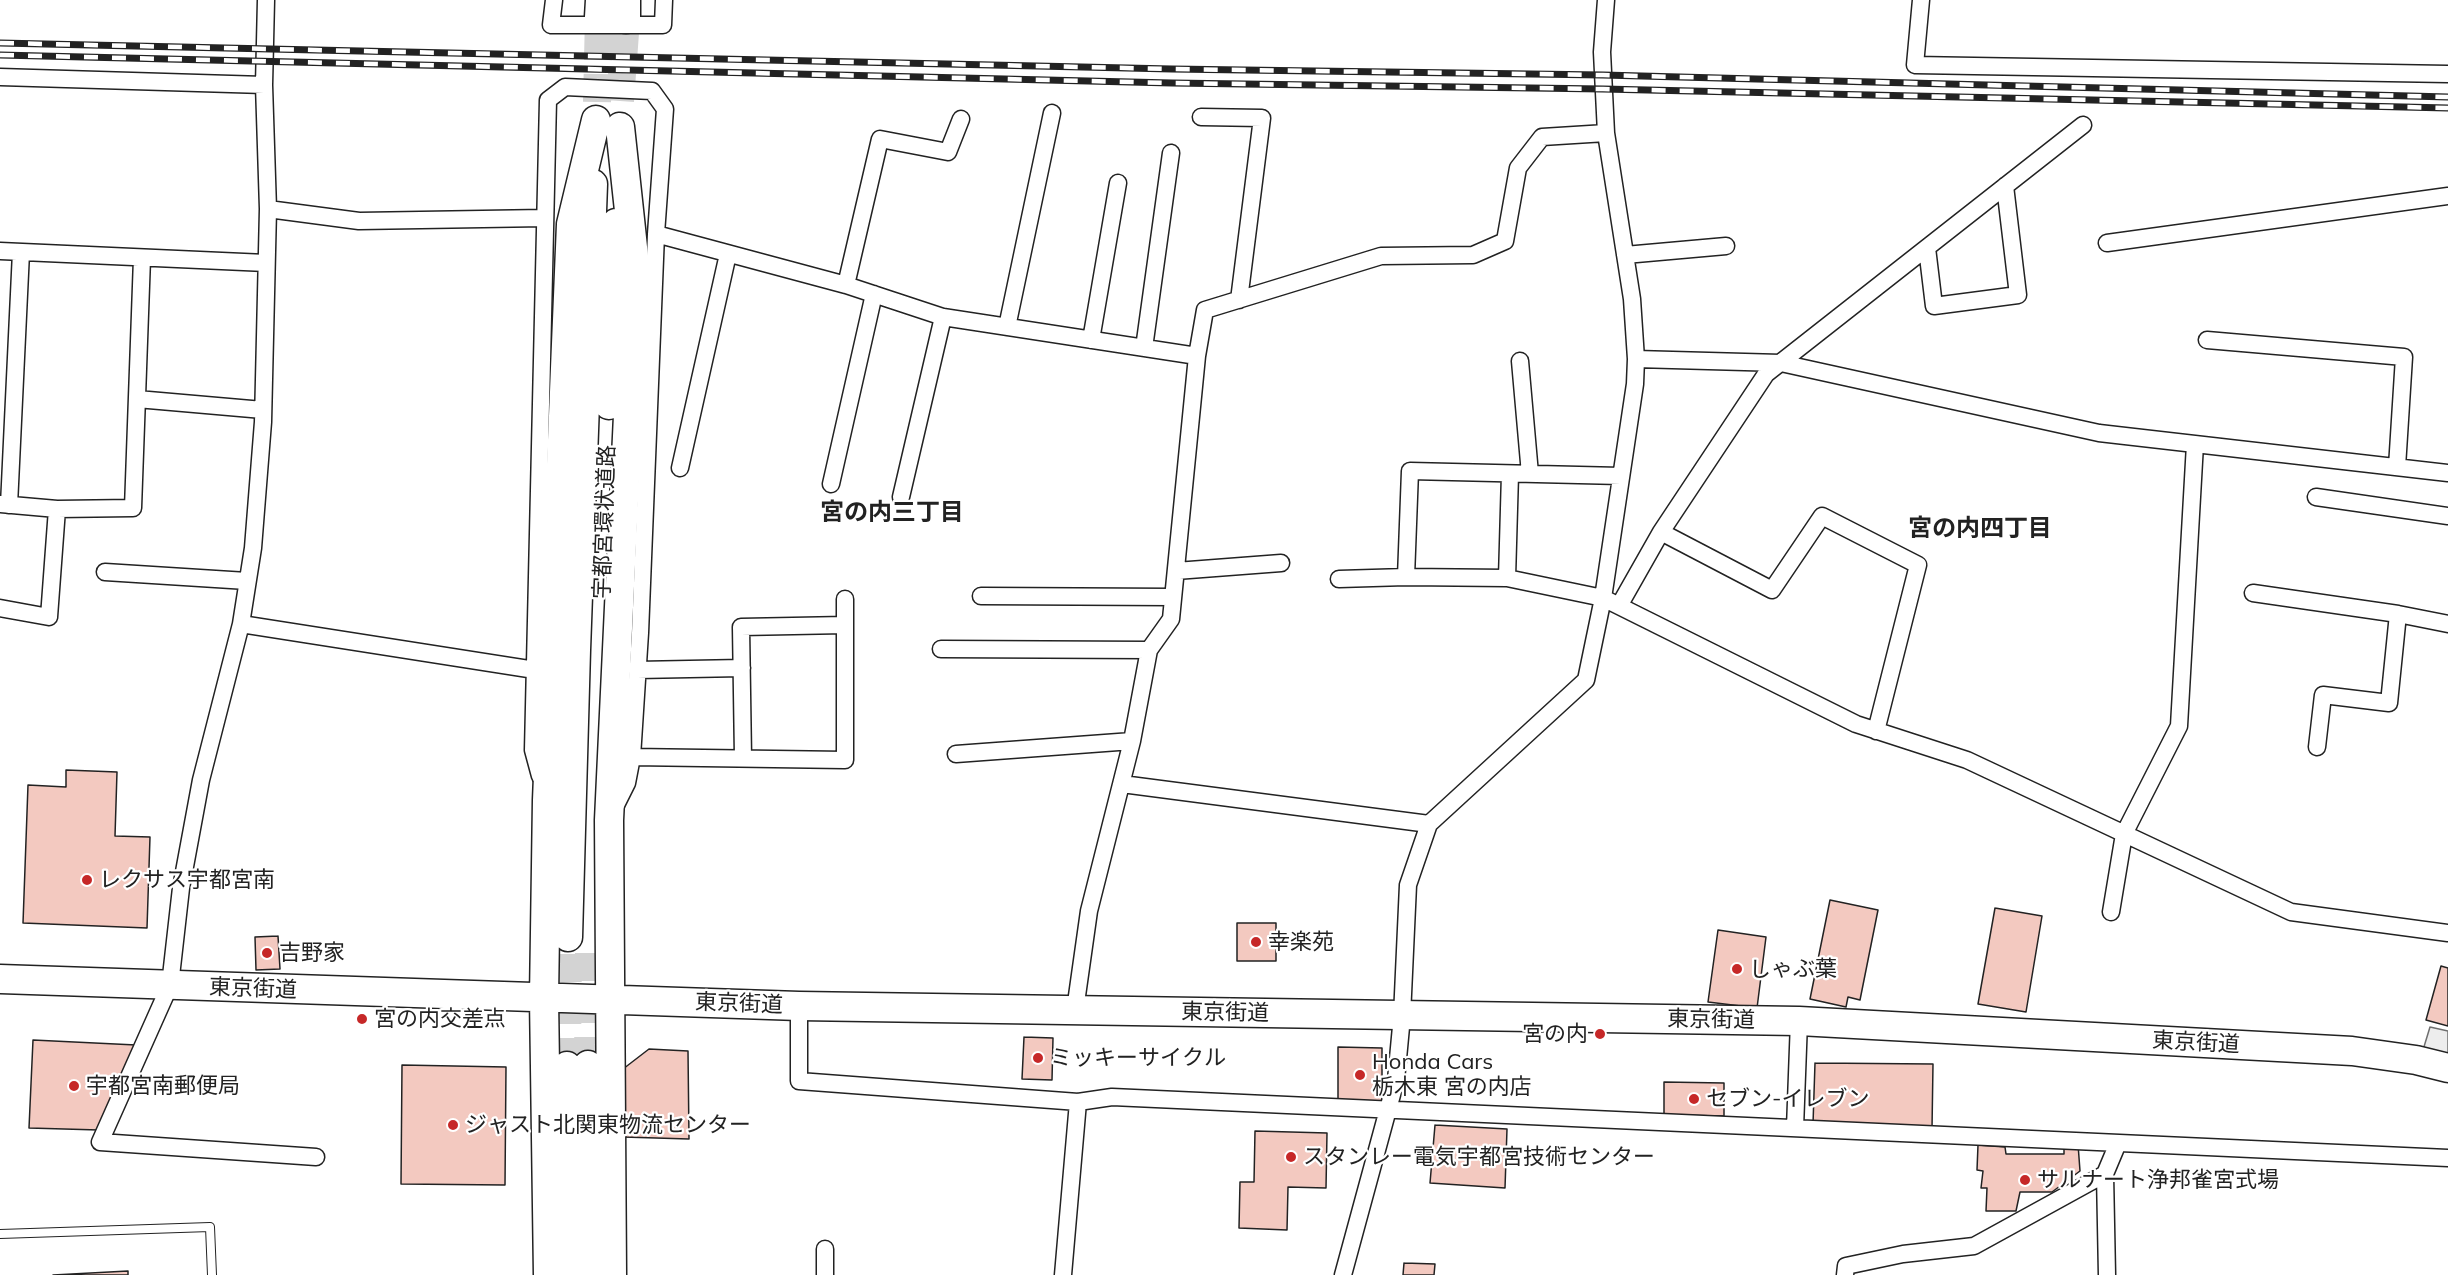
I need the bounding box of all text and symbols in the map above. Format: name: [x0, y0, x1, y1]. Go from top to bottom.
street label: 宇都宮環状道路: [589, 445, 621, 599]
district label: 宮の内三丁目: [820, 499, 964, 527]
district label: 宮の内四丁目: [1908, 515, 2052, 543]
place label: レクサス宇都宮南: [99, 867, 275, 893]
marker: レクサス宇都宮南: [80, 873, 94, 887]
place label: 幸楽苑: [1268, 929, 1334, 955]
marker: 幸楽苑: [1249, 935, 1263, 949]
place label: 吉野家: [279, 940, 345, 966]
marker: 吉野家: [260, 946, 274, 960]
place label: しゃぶ葉: [1749, 956, 1837, 982]
marker: しゃぶ葉: [1730, 962, 1744, 976]
street label: 東京街道: [209, 974, 297, 1004]
street label: 東京街道: [695, 989, 783, 1019]
street label: 東京街道: [1181, 999, 1269, 1027]
place label: 宮の内交差点: [374, 1006, 506, 1032]
street label: 東京街道: [1667, 1006, 1755, 1034]
marker: 宮の内交差点: [355, 1012, 369, 1026]
place label: 宮の内: [1522, 1021, 1588, 1047]
marker: 宮の内: [1593, 1027, 1607, 1041]
street label: 東京街道: [2151, 1028, 2241, 1058]
place label: ミッキーサイクル: [1050, 1045, 1226, 1071]
place label: Honda Cars 栃木東 宮の内店: [1372, 1049, 1532, 1100]
marker: ミッキーサイクル: [1031, 1051, 1045, 1065]
marker: Honda Cars 栃木東 宮の内店: [1353, 1068, 1367, 1082]
place label: 宇都宮南郵便局: [86, 1073, 240, 1099]
marker: 宇都宮南郵便局: [67, 1079, 81, 1093]
place label: セブン-イレブン: [1706, 1086, 1869, 1112]
marker: セブン-イレブン: [1687, 1092, 1701, 1106]
place label: ジャスト北関東物流センター: [465, 1112, 751, 1138]
marker: ジャスト北関東物流センター: [446, 1118, 460, 1132]
place label: スタンレー電気宇都宮技術センター: [1303, 1144, 1655, 1170]
marker: スタンレー電気宇都宮技術センター: [1284, 1150, 1298, 1164]
place label: サルナート浄邦雀宮式場: [2037, 1167, 2279, 1193]
marker: サルナート浄邦雀宮式場: [2018, 1173, 2032, 1187]

